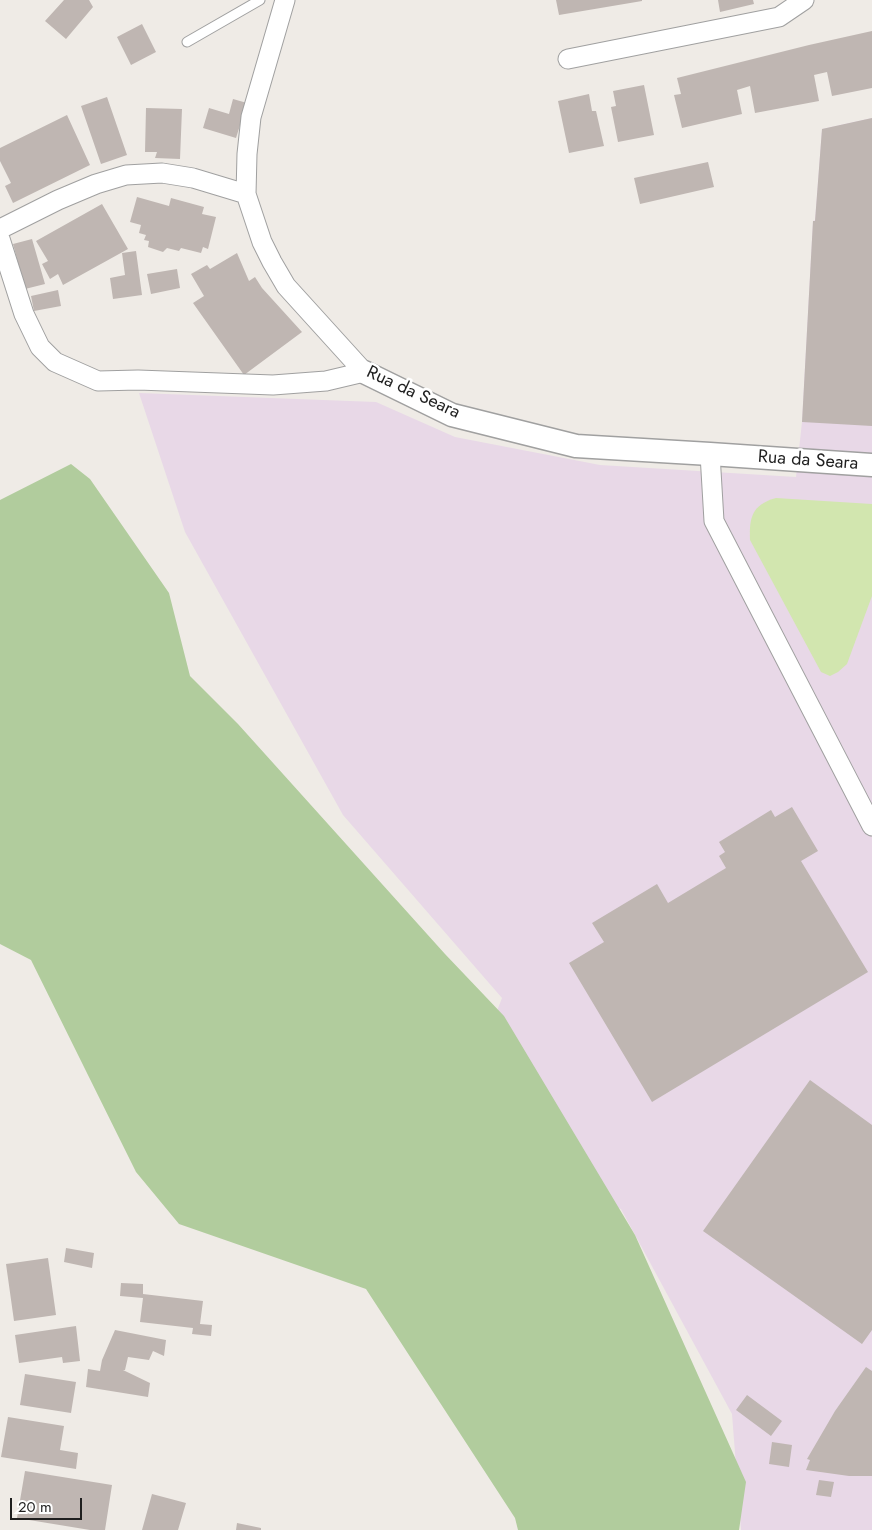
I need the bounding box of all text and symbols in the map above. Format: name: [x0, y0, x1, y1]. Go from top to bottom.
street label: Rua da Seara: [363, 362, 463, 424]
street label: Rua da Seara: [757, 447, 859, 475]
scale bar: [12, 1488, 85, 1520]
text: 20 m: [18, 1496, 52, 1518]

